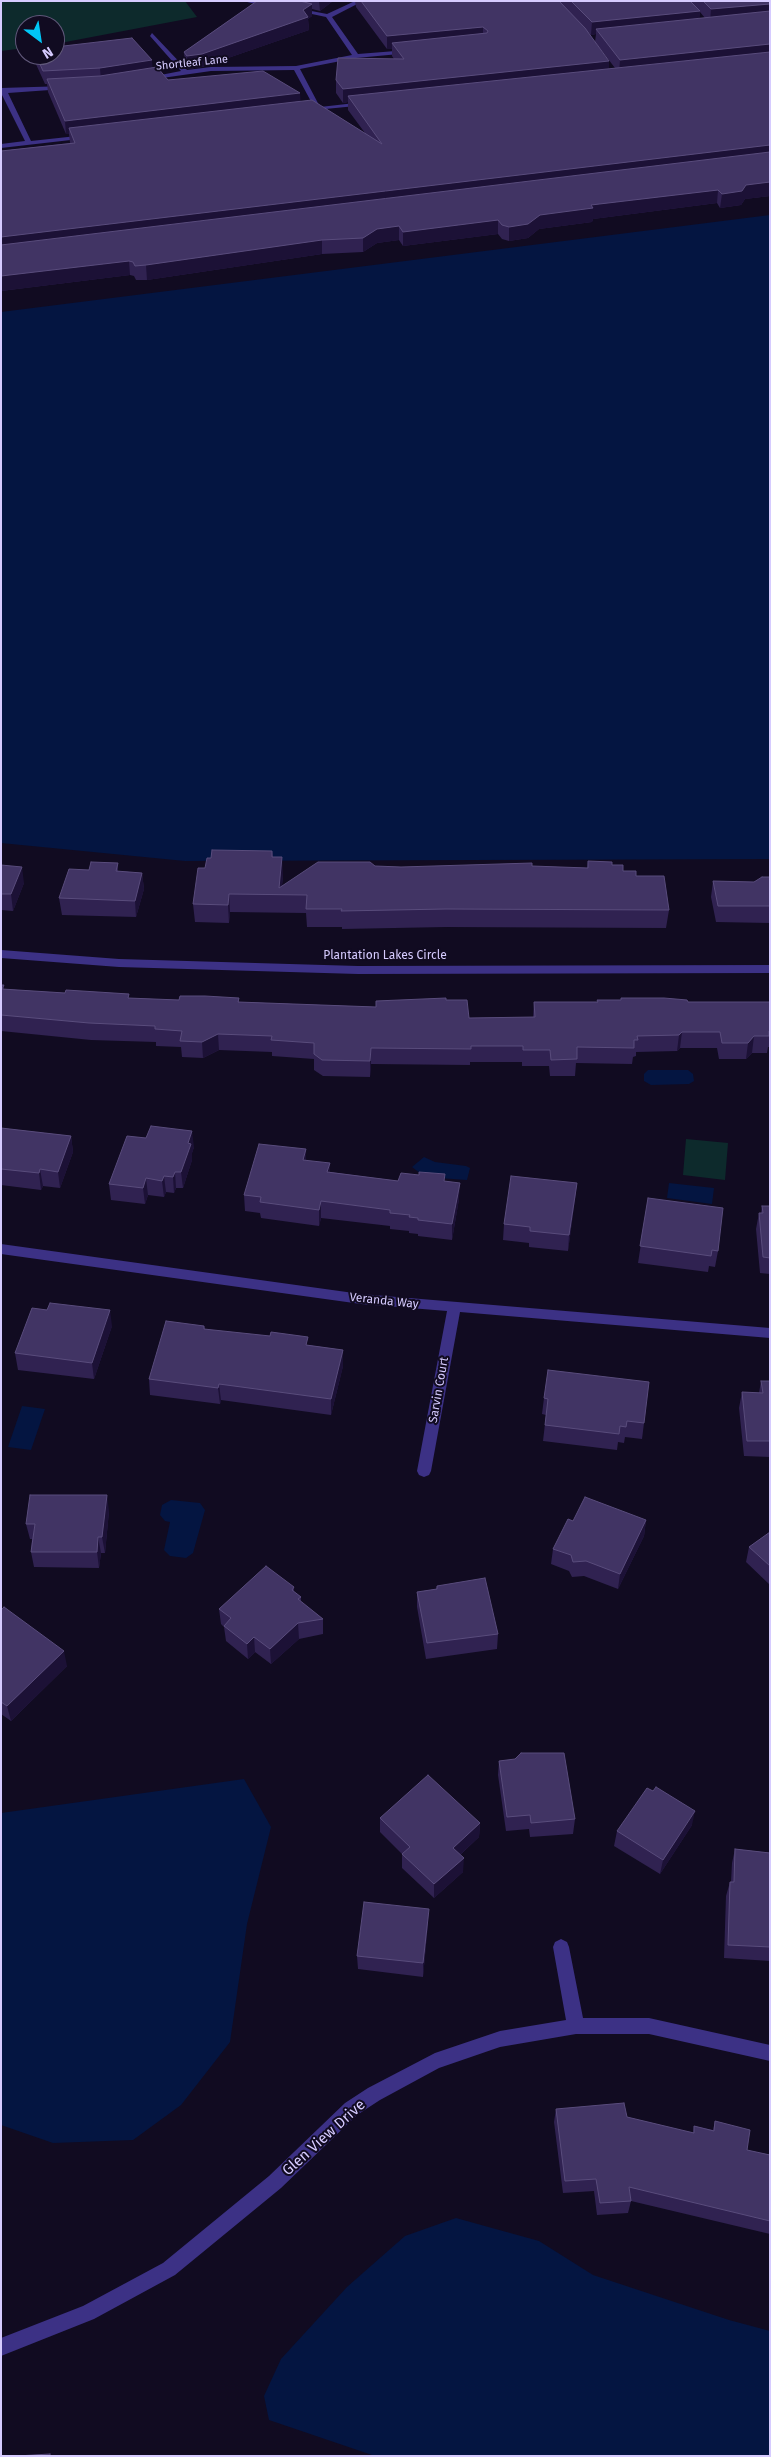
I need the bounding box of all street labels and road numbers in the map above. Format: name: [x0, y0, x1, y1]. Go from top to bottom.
street label: Shortleaf Lane: [155, 53, 229, 73]
street label: Plantation Lakes Circle: [323, 949, 447, 963]
street label: Veranda Way: [349, 1290, 419, 1312]
street label: Sarvin Court: [426, 1356, 452, 1424]
street label: Glen View Drive: [279, 2096, 369, 2180]

